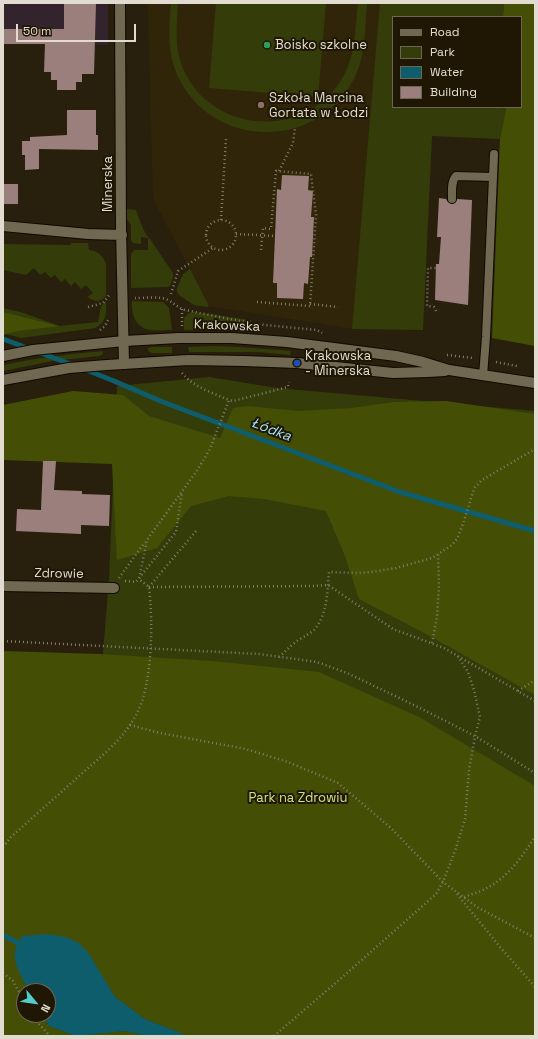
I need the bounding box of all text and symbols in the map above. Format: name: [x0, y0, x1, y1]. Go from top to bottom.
scale bar: [18, 16, 138, 42]
legend: [392, 16, 522, 108]
text: 50 m: [23, 23, 51, 39]
text: Road: [430, 24, 459, 40]
place label: Boisko szkolne: [275, 37, 367, 53]
marker: Boisko szkolne: [262, 40, 272, 50]
text: Park: [430, 44, 455, 60]
text: Water: [430, 64, 464, 80]
text: Building: [430, 84, 477, 100]
place label: Szkoła Marcina Gortata w Łodzi: [269, 90, 368, 121]
marker: Szkoła Marcina Gortata w Łodzi: [256, 100, 266, 110]
street label: Minerska: [100, 156, 116, 212]
street label: Krakowska: [194, 317, 260, 335]
place label: Krakowska - Minerska: [305, 348, 371, 379]
marker: Krakowska - Minerska: [292, 358, 302, 368]
water label: Łódka: [249, 415, 293, 445]
street label: Zdrowie: [34, 566, 84, 582]
park label: Park na Zdrowiu: [249, 790, 347, 806]
north arrow: [16, 983, 56, 1023]
text: N: [38, 1002, 54, 1015]

